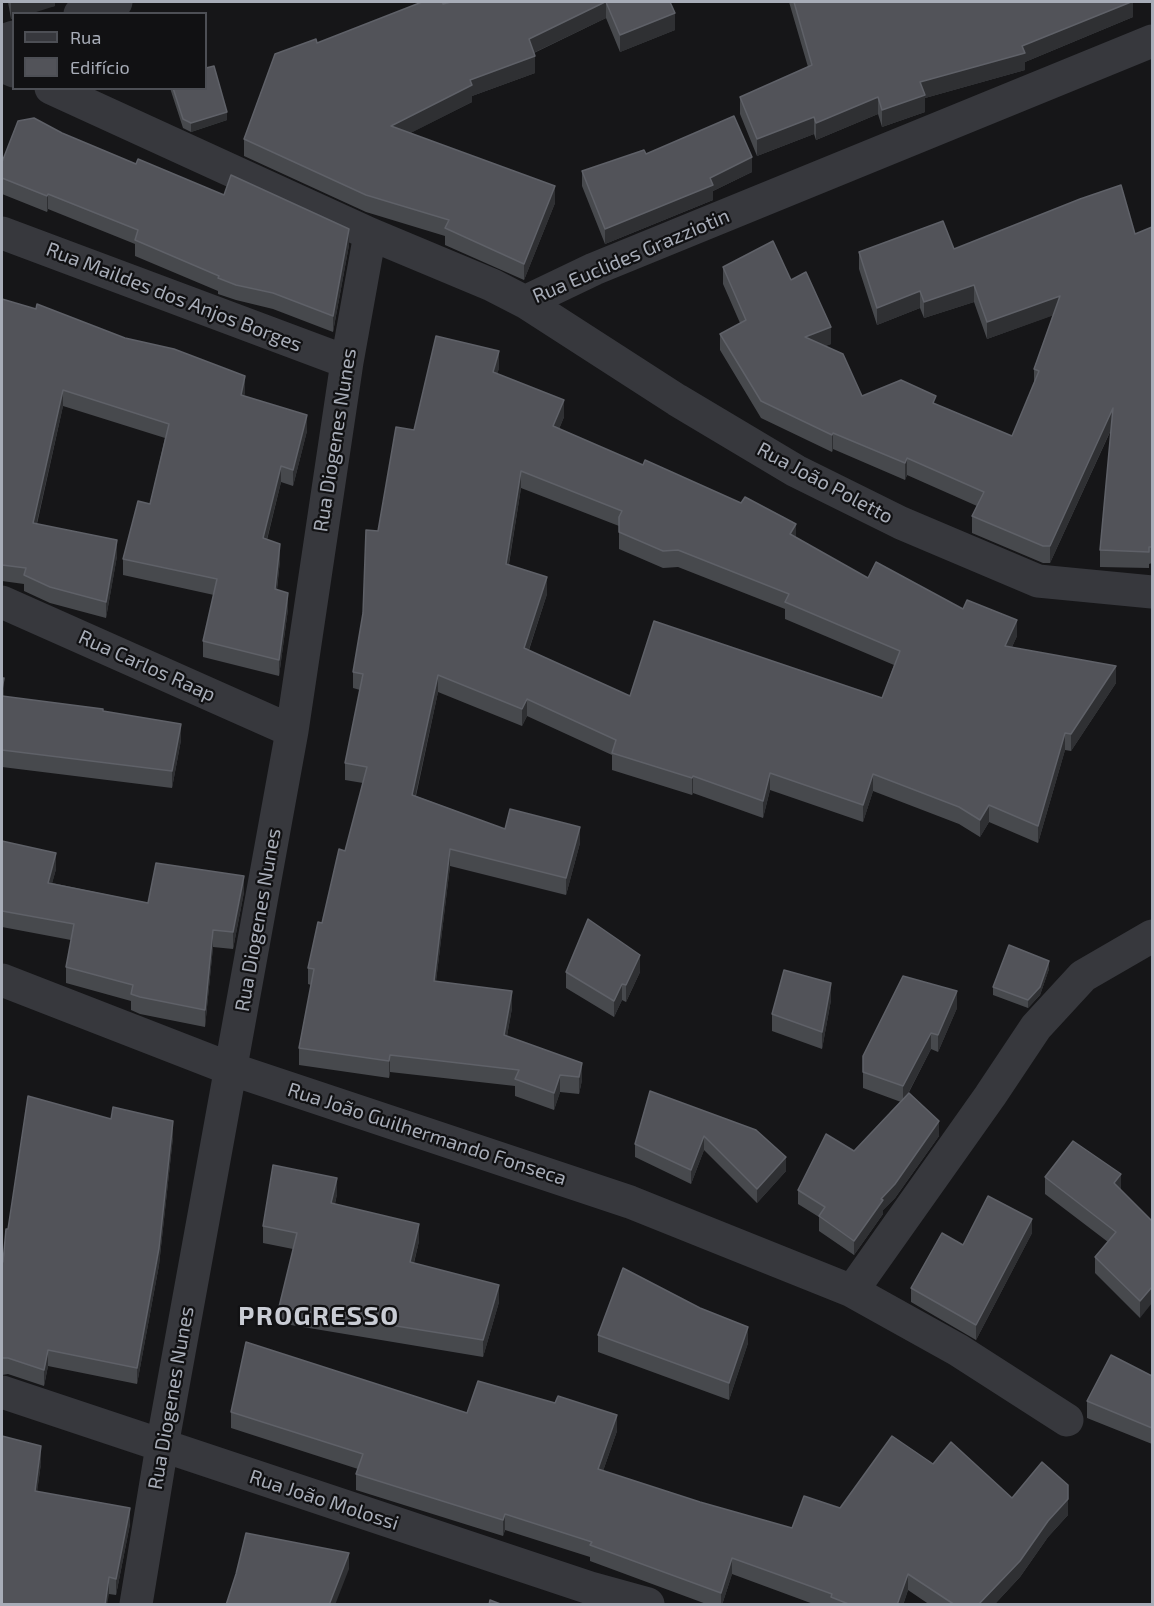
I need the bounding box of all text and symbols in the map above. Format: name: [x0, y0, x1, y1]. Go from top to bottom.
legend: [12, 12, 207, 90]
text: Rua: [70, 26, 101, 48]
text: Edifício: [70, 56, 130, 78]
street label: Rua Euclides Grazziotin: [529, 204, 733, 308]
street label: Rua Maildes dos Anjos Borges: [43, 237, 305, 357]
street label: Rua Diogenes Nunes: [309, 346, 361, 534]
street label: Rua João Poletto: [753, 437, 897, 529]
street label: Rua Carlos Raap: [75, 625, 219, 707]
street label: Rua Diogenes Nunes: [230, 827, 286, 1013]
street label: Rua João Guilhermando Fonseca: [284, 1077, 570, 1191]
district label: PROGRESSO: [238, 1300, 400, 1332]
street label: Rua Diogenes Nunes: [143, 1305, 199, 1491]
street label: Rua João Molossi: [246, 1465, 402, 1535]

